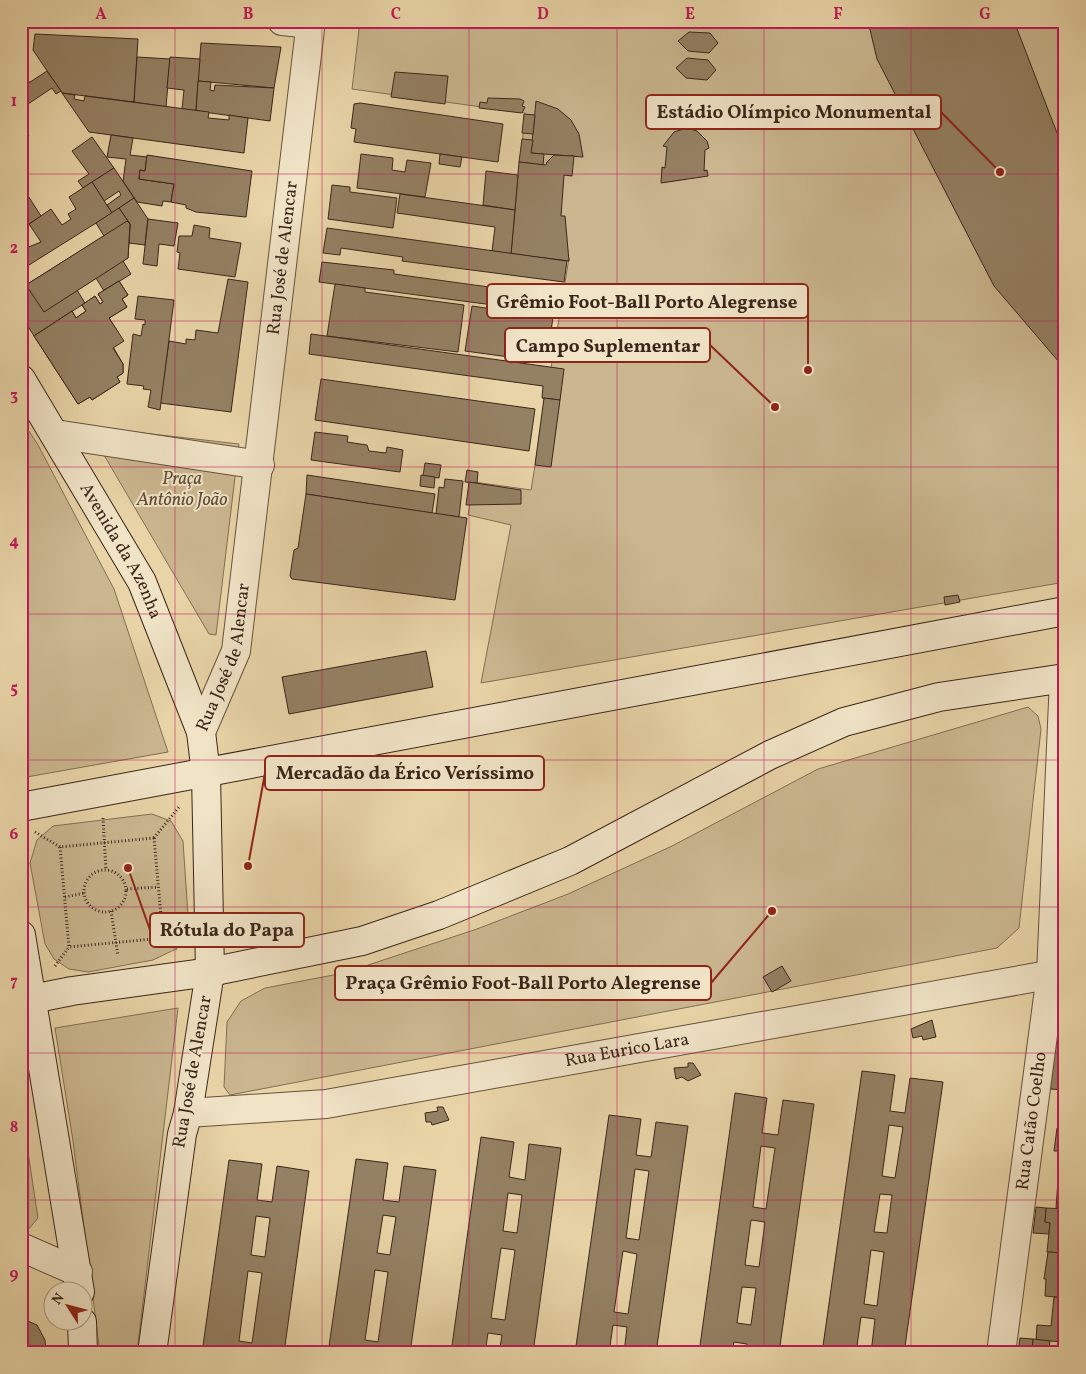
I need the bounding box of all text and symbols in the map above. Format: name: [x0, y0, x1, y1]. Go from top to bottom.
text: A: [95, 4, 107, 26]
text: B: [243, 4, 254, 26]
text: C: [391, 4, 401, 26]
text: D: [537, 4, 549, 26]
text: E: [685, 4, 695, 26]
text: F: [833, 4, 843, 26]
text: G: [979, 4, 991, 26]
text: 1: [11, 91, 17, 113]
callout: Estádio Olímpico Monumental: [646, 95, 941, 129]
text: Estádio Olímpico Monumental: [657, 100, 931, 126]
street label: Rua José de Alencar: [261, 179, 304, 336]
text: 2: [10, 238, 18, 260]
callout: Grêmio Foot-Ball Porto Alegrense: [487, 284, 808, 318]
text: Grêmio Foot-Ball Porto Alegrense: [497, 290, 798, 316]
callout: Campo Suplementar: [505, 328, 710, 362]
text: Campo Suplementar: [516, 334, 700, 360]
text: 3: [10, 385, 18, 407]
park label: Praça Antônio João: [136, 467, 227, 513]
street label: Avenida da Azenha: [73, 478, 168, 623]
text: 4: [9, 531, 19, 553]
street label: Rua José de Alencar: [190, 581, 257, 735]
text: 5: [10, 678, 18, 700]
callout: Mercadão da Érico Veríssimo: [265, 756, 544, 790]
text: Mercadão da Érico Veríssimo: [276, 761, 534, 787]
text: 6: [10, 824, 19, 846]
callout: Rótula do Papa: [150, 913, 304, 947]
text: Rótula do Papa: [160, 918, 294, 944]
callout: Praça Grêmio Foot-Ball Porto Alegrense: [335, 966, 711, 1000]
text: 7: [10, 971, 18, 993]
text: Praça Grêmio Foot-Ball Porto Alegrense: [345, 971, 701, 997]
street label: Rua José de Alencar: [167, 993, 219, 1150]
street label: Rua Eurico Lara: [563, 1027, 691, 1074]
street label: Rua Catão Coelho: [1010, 1050, 1053, 1192]
text: 8: [10, 1117, 18, 1139]
text: 9: [10, 1264, 19, 1286]
north arrow: [42, 1282, 92, 1332]
text: N: [48, 1290, 69, 1309]

